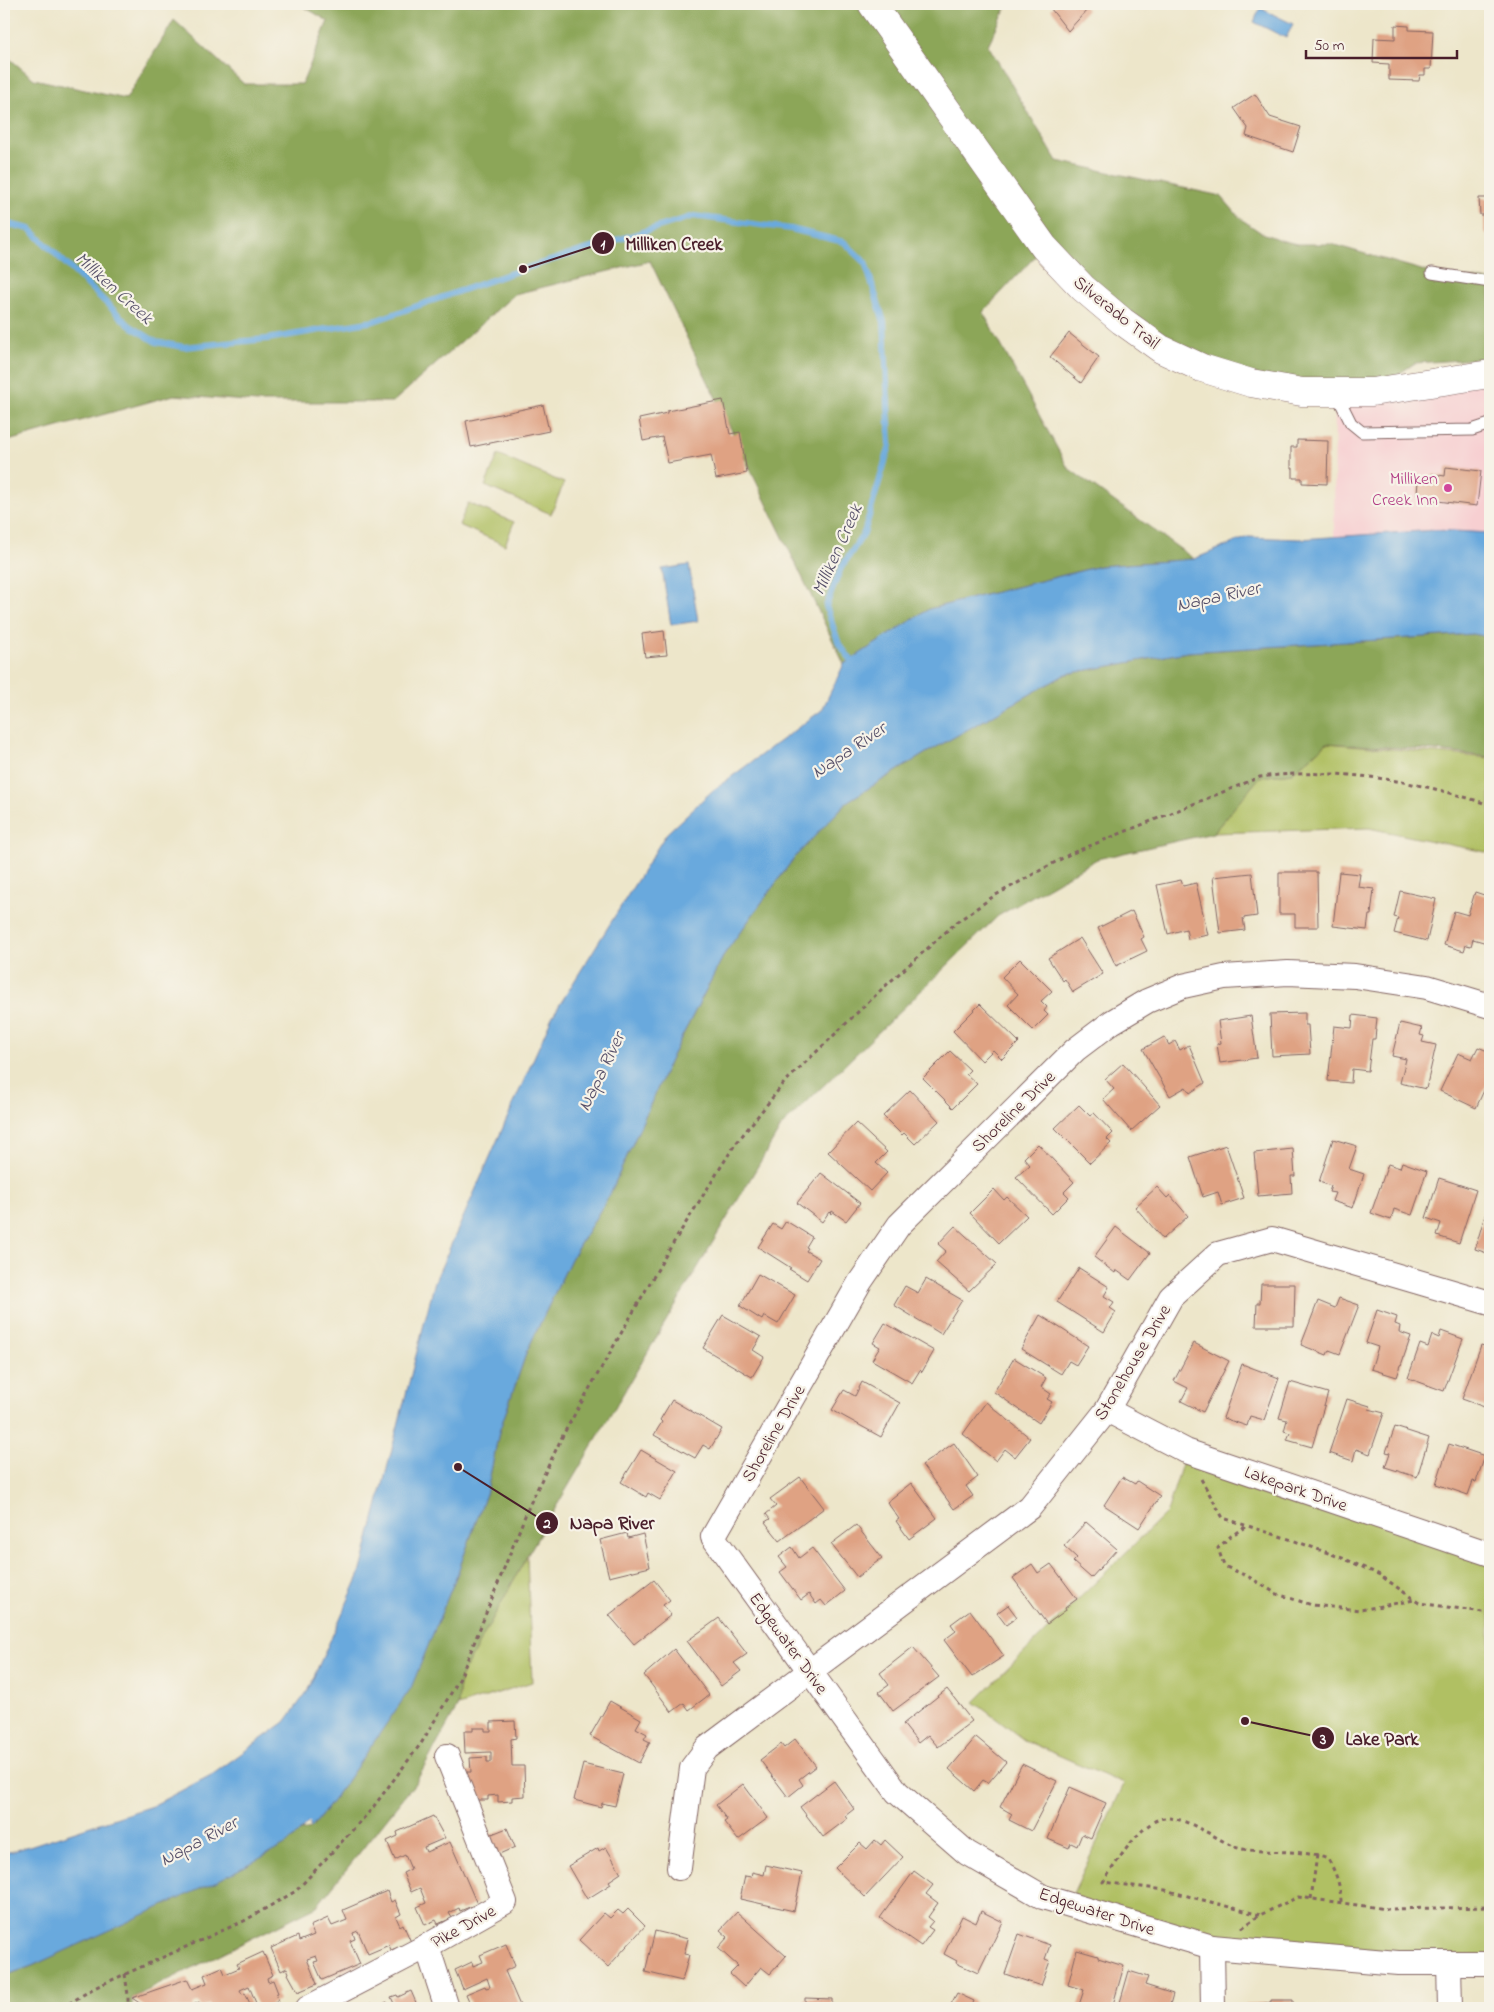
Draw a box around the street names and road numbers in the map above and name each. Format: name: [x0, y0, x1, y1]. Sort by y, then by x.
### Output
street label: Silverado Trail: [1067, 271, 1165, 357]
street label: Shoreline Drive: [966, 1065, 1063, 1159]
street label: Stonehouse Drive: [1089, 1299, 1179, 1426]
street label: Shoreline Drive: [736, 1380, 814, 1487]
street label: Lakepark Drive: [1240, 1460, 1351, 1520]
street label: Edgewater Drive: [741, 1588, 834, 1702]
street label: Edgewater Drive: [1035, 1882, 1159, 1945]
street label: Pike Drive: [427, 1899, 502, 1956]

